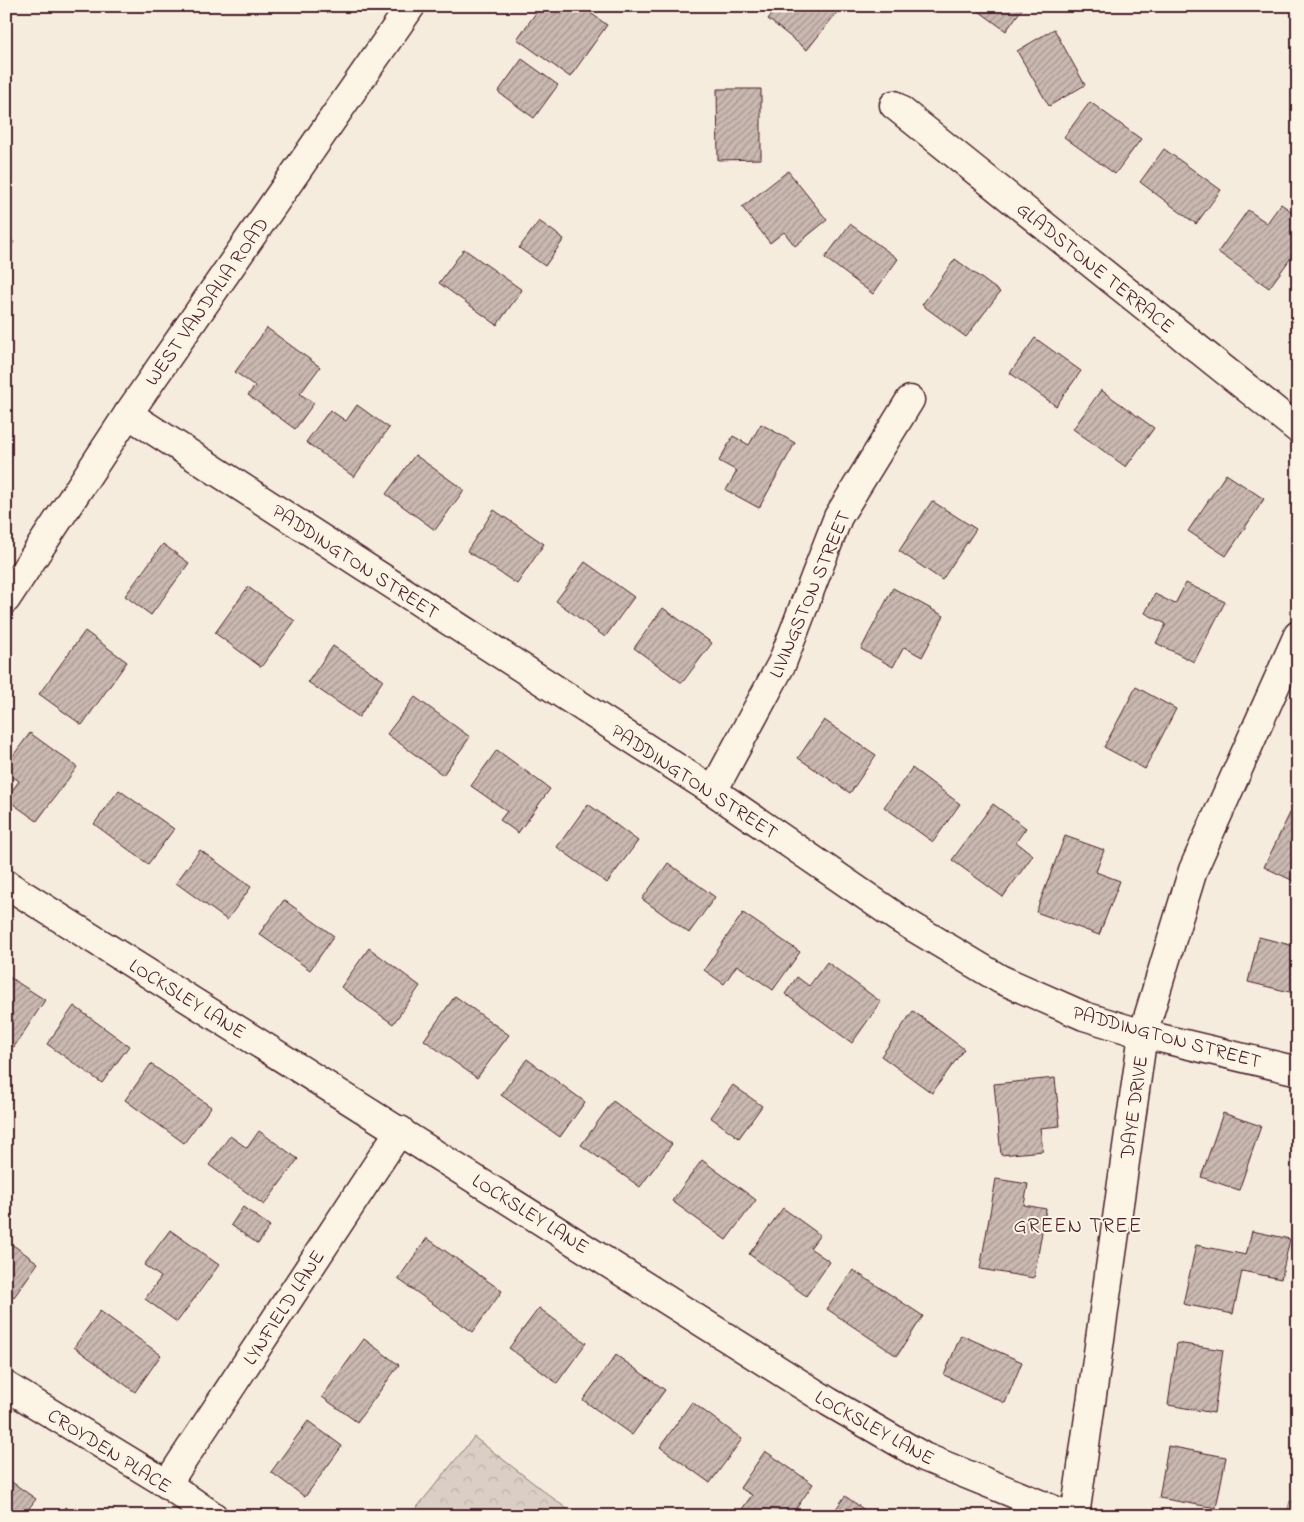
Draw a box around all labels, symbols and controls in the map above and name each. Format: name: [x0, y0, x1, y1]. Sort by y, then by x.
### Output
street label: GLADSTONE TERRACE: [1009, 196, 1180, 342]
street label: WEST VANDALIA ROAD: [139, 212, 277, 393]
street label: PADDINGTON STREET: [265, 498, 444, 628]
street label: LIVINGSTON STREET: [763, 507, 860, 683]
street label: PADDINGTON STREET: [604, 718, 783, 848]
street label: LOCKSLEY LANE: [123, 953, 251, 1048]
street label: PADDINGTON STREET: [1069, 999, 1264, 1078]
street label: DAYE DRIVE: [1114, 1054, 1157, 1162]
street label: LOCKSLEY LANE: [466, 1168, 594, 1263]
district label: GREEN TREE: [1014, 1212, 1142, 1242]
street label: LYNFIELD LANE: [237, 1245, 333, 1372]
street label: LOCKSLEY LANE: [809, 1384, 939, 1474]
street label: CROYDEN PLACE: [41, 1402, 176, 1502]

